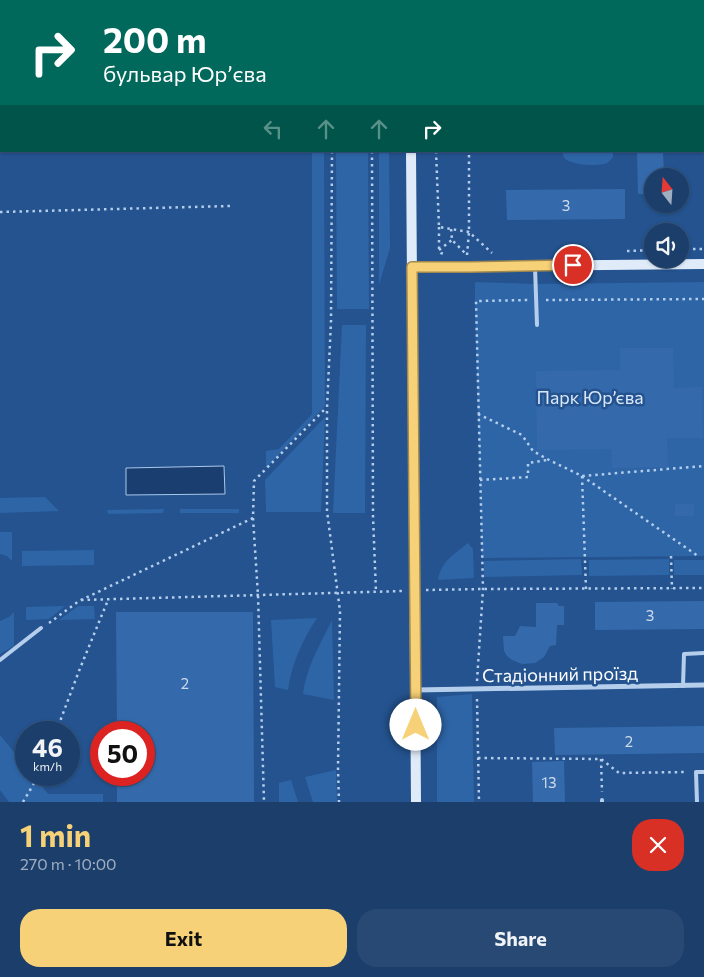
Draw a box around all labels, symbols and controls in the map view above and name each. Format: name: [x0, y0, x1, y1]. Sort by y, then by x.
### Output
text: 200 m: [103, 17, 206, 60]
icon: right: [20, 20, 85, 85]
text: бульвар Юрʼєва: [103, 60, 267, 87]
icon: left: [259, 115, 287, 143]
icon: ahead: [312, 115, 340, 143]
icon: ahead: [365, 115, 393, 143]
icon: right: [418, 115, 446, 143]
north arrow: [644, 168, 689, 212]
map controls: [644, 168, 689, 268]
house number: 3: [562, 196, 570, 214]
button: sound: [644, 223, 689, 268]
pin: [552, 244, 594, 286]
icon: arrive: [559, 251, 587, 279]
park label: Парк Юр’єва: [536, 386, 644, 408]
house number: 3: [646, 606, 654, 624]
street label: Стадіонний проїзд: [482, 662, 639, 686]
house number: 2: [181, 674, 189, 692]
position arrow: [389, 698, 441, 750]
speed limit sign: 50: [90, 721, 155, 786]
text: 46: [32, 732, 63, 762]
house number: 2: [625, 732, 633, 750]
text: km/h: [33, 759, 62, 773]
house number: 13: [542, 773, 556, 791]
text: 1 min: [20, 816, 91, 853]
button: close: [632, 819, 684, 871]
text: 270 m · 10:00: [20, 854, 117, 873]
button: Exit: [20, 909, 347, 967]
button: Share: [357, 909, 684, 967]

